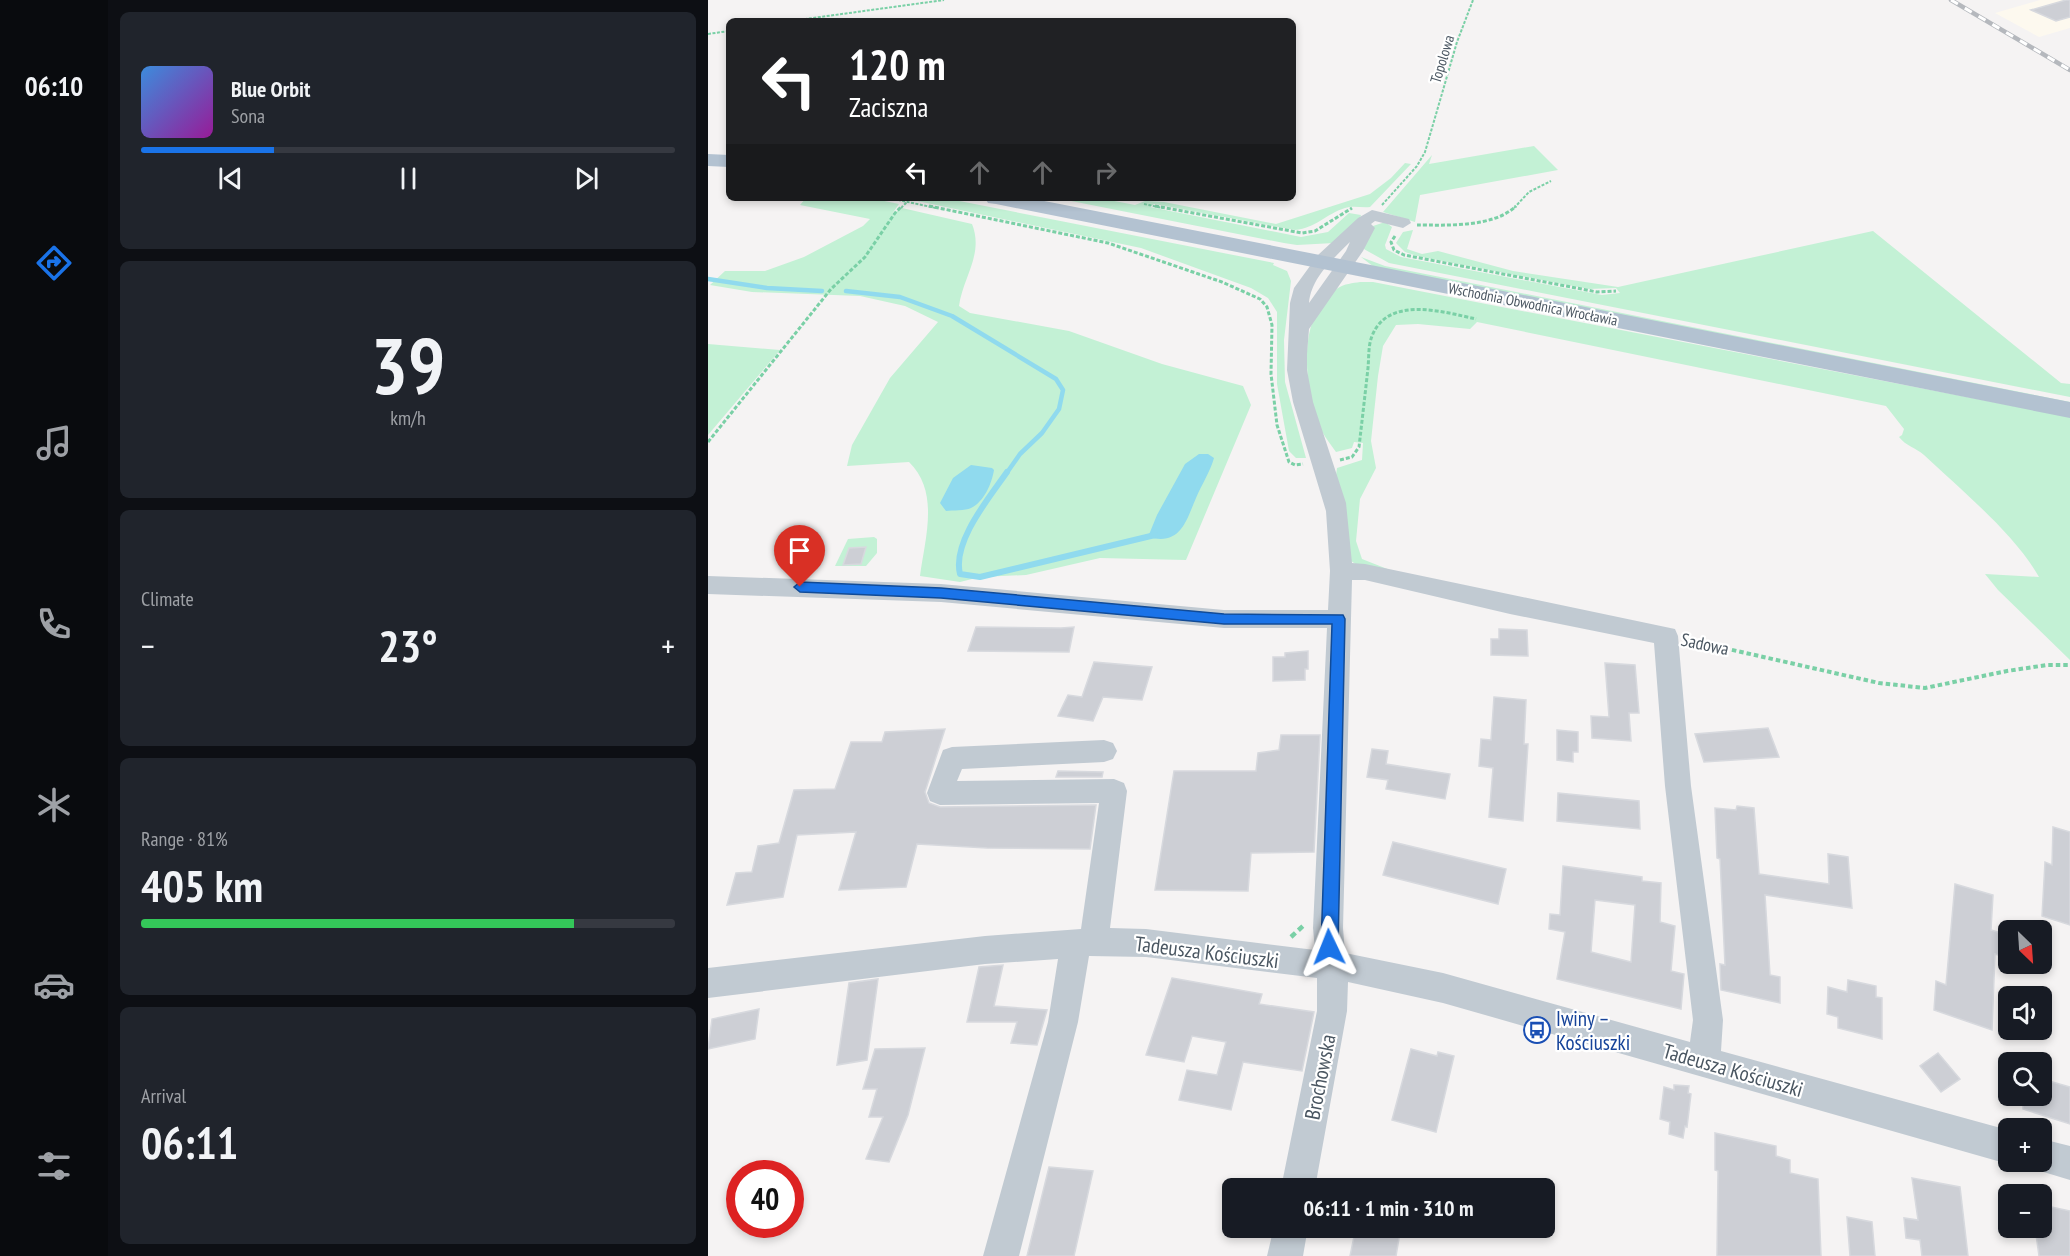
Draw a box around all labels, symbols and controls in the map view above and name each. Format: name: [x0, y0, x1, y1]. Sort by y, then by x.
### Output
street label: Topolowa: [1426, 33, 1458, 85]
text: 120 m: [849, 37, 946, 92]
icon: left: [750, 42, 828, 120]
text: 06:10: [25, 69, 83, 103]
text: Blue Orbit: [231, 75, 310, 103]
text: Zaciszna: [849, 90, 928, 124]
text: Sona: [231, 103, 265, 129]
icon: left: [900, 156, 933, 189]
icon: ahead: [963, 156, 996, 189]
icon: ahead: [1026, 156, 1059, 189]
icon: right: [1089, 156, 1122, 189]
icon: previous: [214, 162, 247, 195]
icon: pause: [392, 162, 425, 195]
icon: next: [570, 162, 603, 195]
icon: directions: [33, 242, 75, 284]
street label: Wschodnia Obwodnica Wrocławia: [1447, 278, 1619, 330]
text: 39: [371, 315, 445, 416]
text: km/h: [390, 405, 426, 431]
icon: music: [33, 422, 75, 464]
pin: [774, 525, 825, 587]
icon: arrive: [783, 534, 816, 567]
text: Climate: [141, 586, 194, 612]
icon: phone: [33, 603, 75, 645]
text: 23°: [378, 616, 438, 674]
text: −: [141, 624, 155, 667]
text: +: [661, 624, 675, 667]
street label: Sadowa: [1679, 628, 1731, 660]
icon: climate: [33, 784, 75, 826]
text: Range · 81%: [141, 826, 228, 852]
text: 405 km: [141, 856, 263, 914]
position arrow: [1297, 915, 1361, 979]
north arrow: [1998, 920, 2052, 974]
map controls: [1998, 920, 2052, 1238]
street label: Tadeusza Kościuszki: [1134, 930, 1280, 974]
icon: car: [33, 964, 75, 1006]
button: sound: [1998, 986, 2052, 1040]
place label: Iwiny – Kościuszki: [1556, 1005, 1630, 1056]
bus stop icon: Iwiny – Kościuszki: [1522, 1015, 1552, 1045]
street label: Brochowska: [1299, 1032, 1341, 1122]
street label: Tadeusza Kościuszki: [1660, 1037, 1806, 1103]
button: search: [1998, 1052, 2052, 1106]
text: Arrival: [141, 1083, 186, 1109]
text: 06:11: [141, 1113, 238, 1171]
button: +: [1998, 1118, 2052, 1172]
icon: filters: [33, 1145, 75, 1187]
speed limit sign: 40: [726, 1160, 804, 1238]
button: −: [1998, 1184, 2052, 1238]
text: 06:11 · 1 min · 310 m: [1303, 1194, 1474, 1222]

